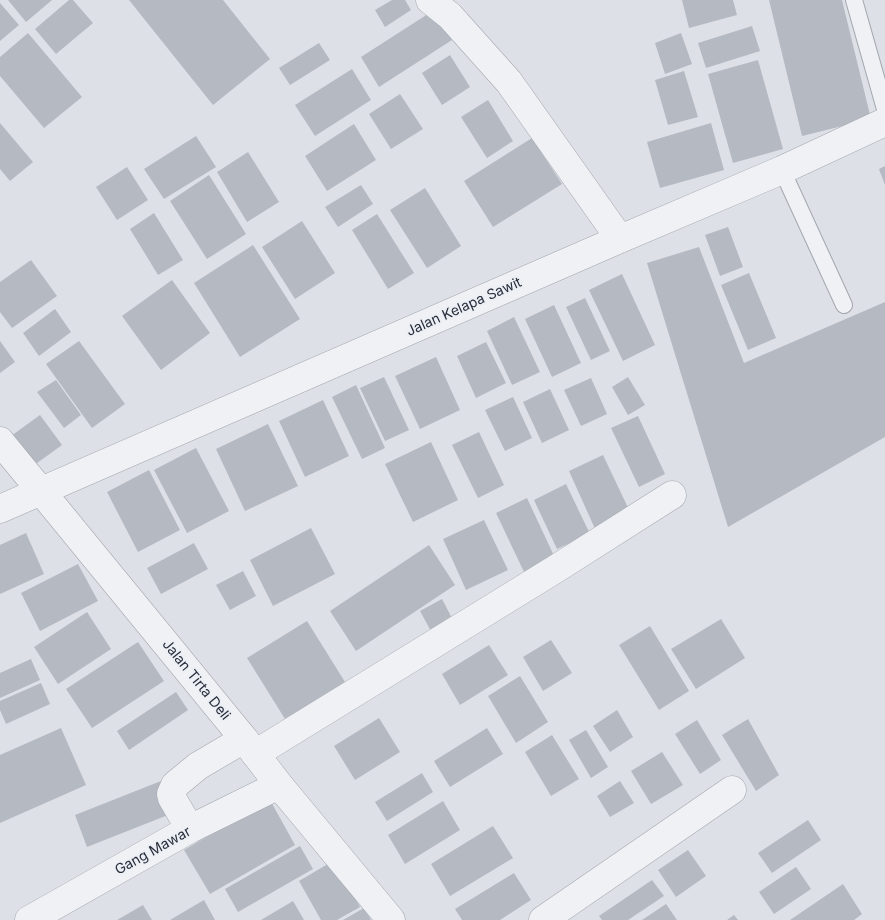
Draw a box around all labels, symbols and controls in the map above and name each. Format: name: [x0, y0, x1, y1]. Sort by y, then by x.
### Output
street label: Jalan Kelapa Sawit: [404, 274, 524, 340]
street label: Jalan Tirta Deli: [158, 636, 234, 724]
street label: Gang Mawar: [112, 823, 194, 879]

